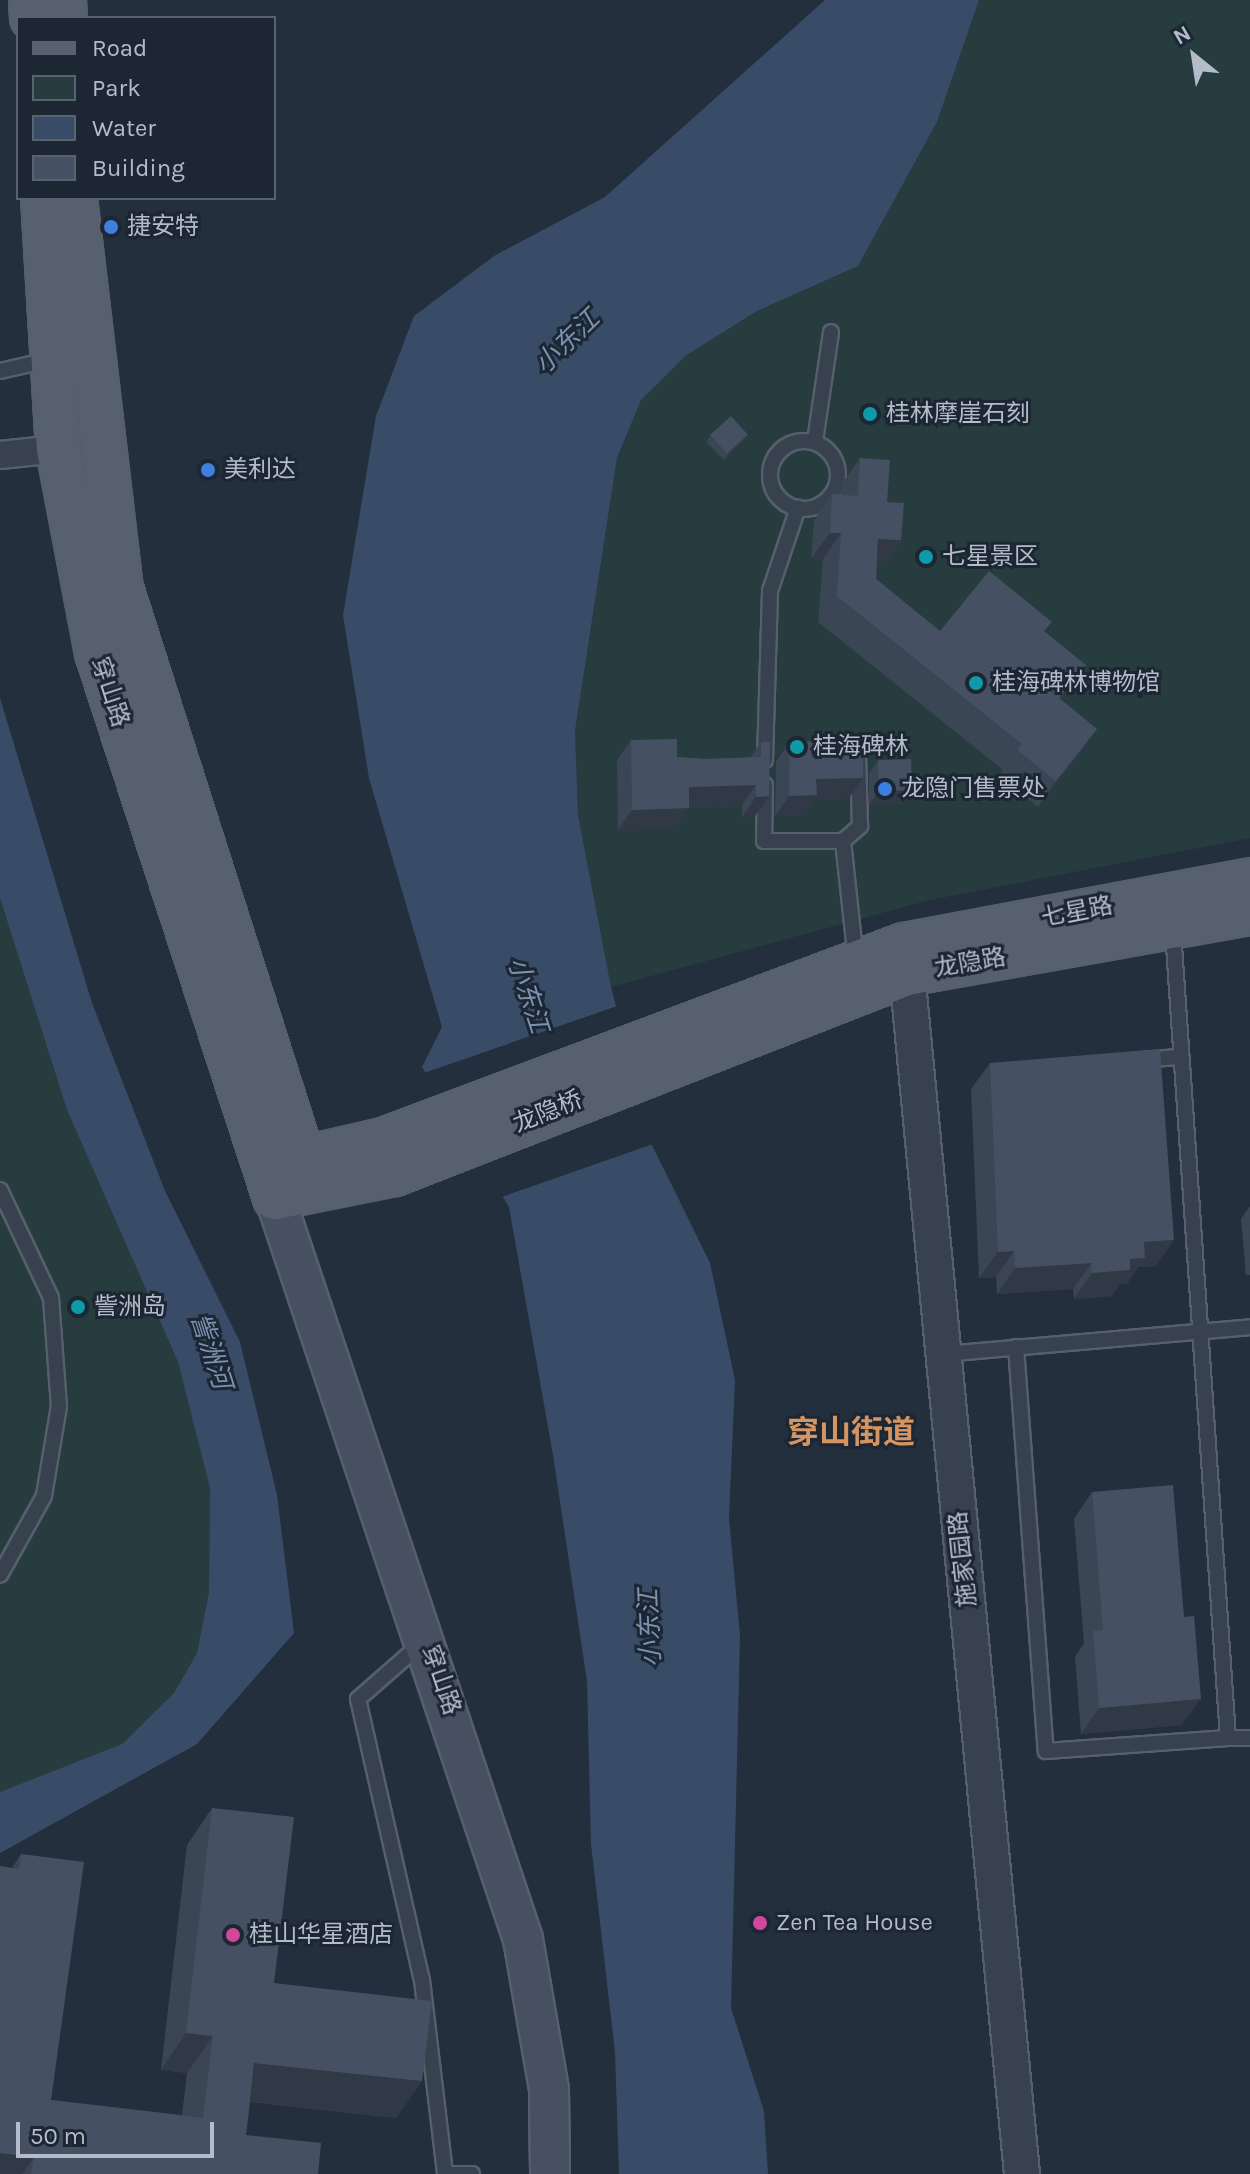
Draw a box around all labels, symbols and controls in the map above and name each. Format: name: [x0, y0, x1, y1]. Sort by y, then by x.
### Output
legend: [16, 16, 276, 200]
north arrow: [1154, 16, 1234, 96]
text: N: [1169, 20, 1195, 50]
text: Road: [92, 34, 147, 62]
text: Park: [92, 74, 141, 102]
text: Water: [92, 114, 156, 142]
text: Building: [92, 154, 185, 182]
place label: 捷安特: [127, 213, 199, 241]
marker: 捷安特: [102, 218, 120, 236]
water label: 小东江: [528, 304, 606, 380]
place label: 桂林摩崖石刻: [886, 400, 1030, 428]
marker: 桂林摩崖石刻: [861, 405, 879, 423]
place label: 美利达: [224, 456, 296, 484]
marker: 美利达: [199, 461, 217, 479]
place label: 七星景区: [942, 543, 1038, 571]
marker: 七星景区: [917, 548, 935, 566]
street label: 穿山路: [85, 653, 135, 731]
place label: 桂海碑林博物馆: [992, 669, 1160, 697]
marker: 桂海碑林博物馆: [967, 674, 985, 692]
place label: 桂海碑林: [813, 733, 909, 761]
marker: 桂海碑林: [788, 738, 806, 756]
place label: 龙隐门售票处: [901, 775, 1045, 803]
marker: 龙隐门售票处: [876, 780, 894, 798]
street label: 七星路: [1039, 891, 1115, 933]
street label: 龙隐路: [932, 943, 1008, 983]
water label: 小东江: [501, 953, 555, 1037]
street label: 龙隐桥: [509, 1085, 587, 1139]
place label: 訾洲岛: [94, 1293, 166, 1321]
marker: 訾洲岛: [69, 1298, 87, 1316]
water label: 訾洲河: [184, 1309, 238, 1393]
district label: 穿山街道: [787, 1414, 915, 1452]
street label: 施家园路: [944, 1510, 982, 1608]
water label: 小东江: [633, 1588, 667, 1668]
street label: 穿山路: [416, 1641, 466, 1719]
place label: Zen Tea House: [776, 1909, 933, 1937]
marker: Zen Tea House: [751, 1914, 769, 1932]
place label: 桂山华星酒店: [249, 1921, 393, 1949]
marker: 桂山华星酒店: [224, 1926, 242, 1944]
scale bar: [20, 2106, 218, 2156]
text: 50 m: [30, 2122, 86, 2150]

